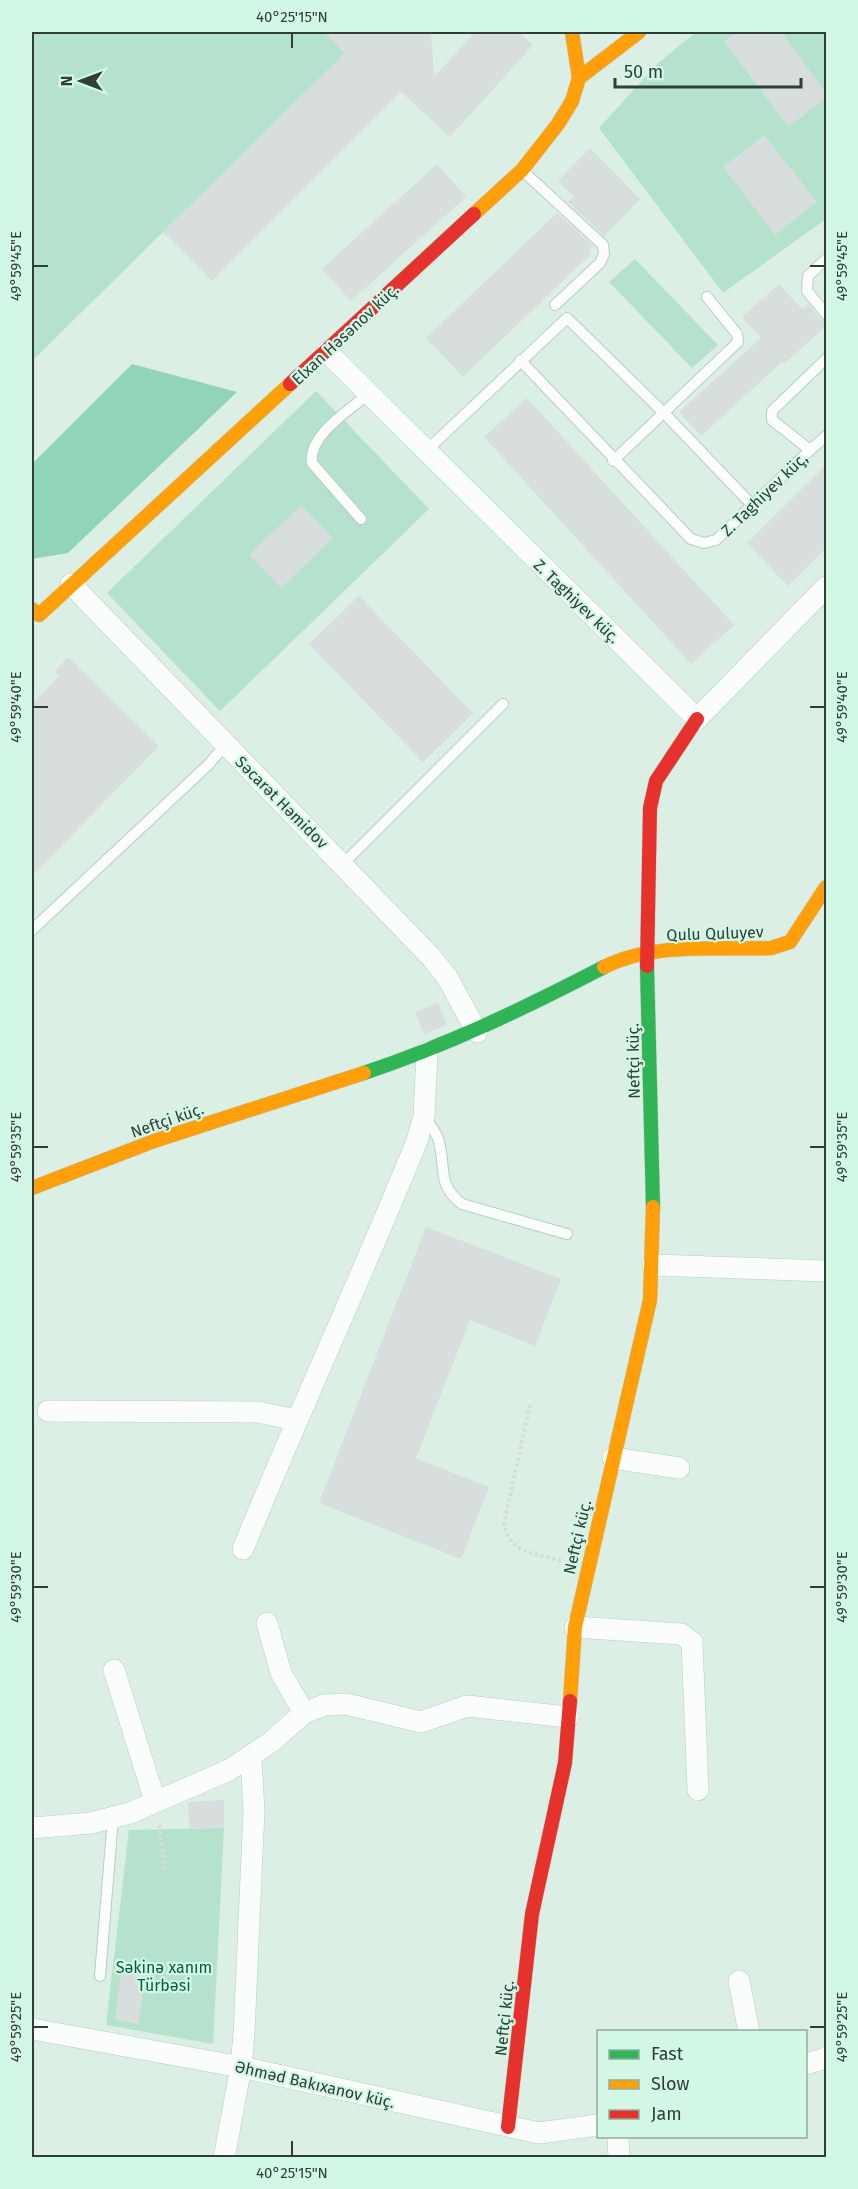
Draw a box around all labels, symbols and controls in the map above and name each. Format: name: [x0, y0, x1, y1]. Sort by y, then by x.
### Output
text: 40°25'15"N: [256, 8, 328, 26]
north arrow: [51, 51, 111, 111]
scale bar: [615, 51, 801, 89]
text: 50 m: [624, 61, 663, 83]
text: N: [57, 76, 76, 86]
text: 49°59'45"E: [7, 231, 25, 301]
text: 49°59'45"E: [833, 231, 851, 301]
street label: Elxan Həsənov küç.: [288, 280, 403, 389]
street label: Z. Taghiyev küç,: [717, 448, 812, 541]
street label: Z. Taghiyev küç.: [529, 556, 624, 648]
text: 49°59'40"E: [7, 671, 25, 743]
text: 49°59'40"E: [833, 671, 851, 743]
street label: Səcarət Həmidov: [231, 752, 332, 853]
street label: Qulu Quluyev: [666, 922, 764, 945]
street label: Neftçi küç.: [623, 1023, 645, 1099]
street label: Neftçi küç.: [128, 1099, 207, 1143]
text: 49°59'35"E: [7, 1112, 25, 1182]
text: 49°59'35"E: [833, 1112, 851, 1182]
street label: Neftçi küç.: [560, 1498, 596, 1576]
text: 49°59'30"E: [7, 1551, 25, 1623]
text: 49°59'30"E: [833, 1551, 851, 1623]
park label: Səkinə xanım Türbəsi: [116, 1958, 212, 1995]
street label: Neftçi küç.: [491, 1979, 519, 2057]
text: 49°59'25"E: [7, 1992, 25, 2062]
text: 49°59'25"E: [833, 1992, 851, 2062]
legend: [597, 2030, 807, 2138]
text: Fast: [651, 2043, 684, 2065]
street label: Əhməd Bakıxanov küç.: [233, 2057, 397, 2113]
text: Slow: [651, 2073, 690, 2095]
text: Jam: [651, 2103, 682, 2125]
text: 40°25'15"N: [256, 2164, 328, 2182]

